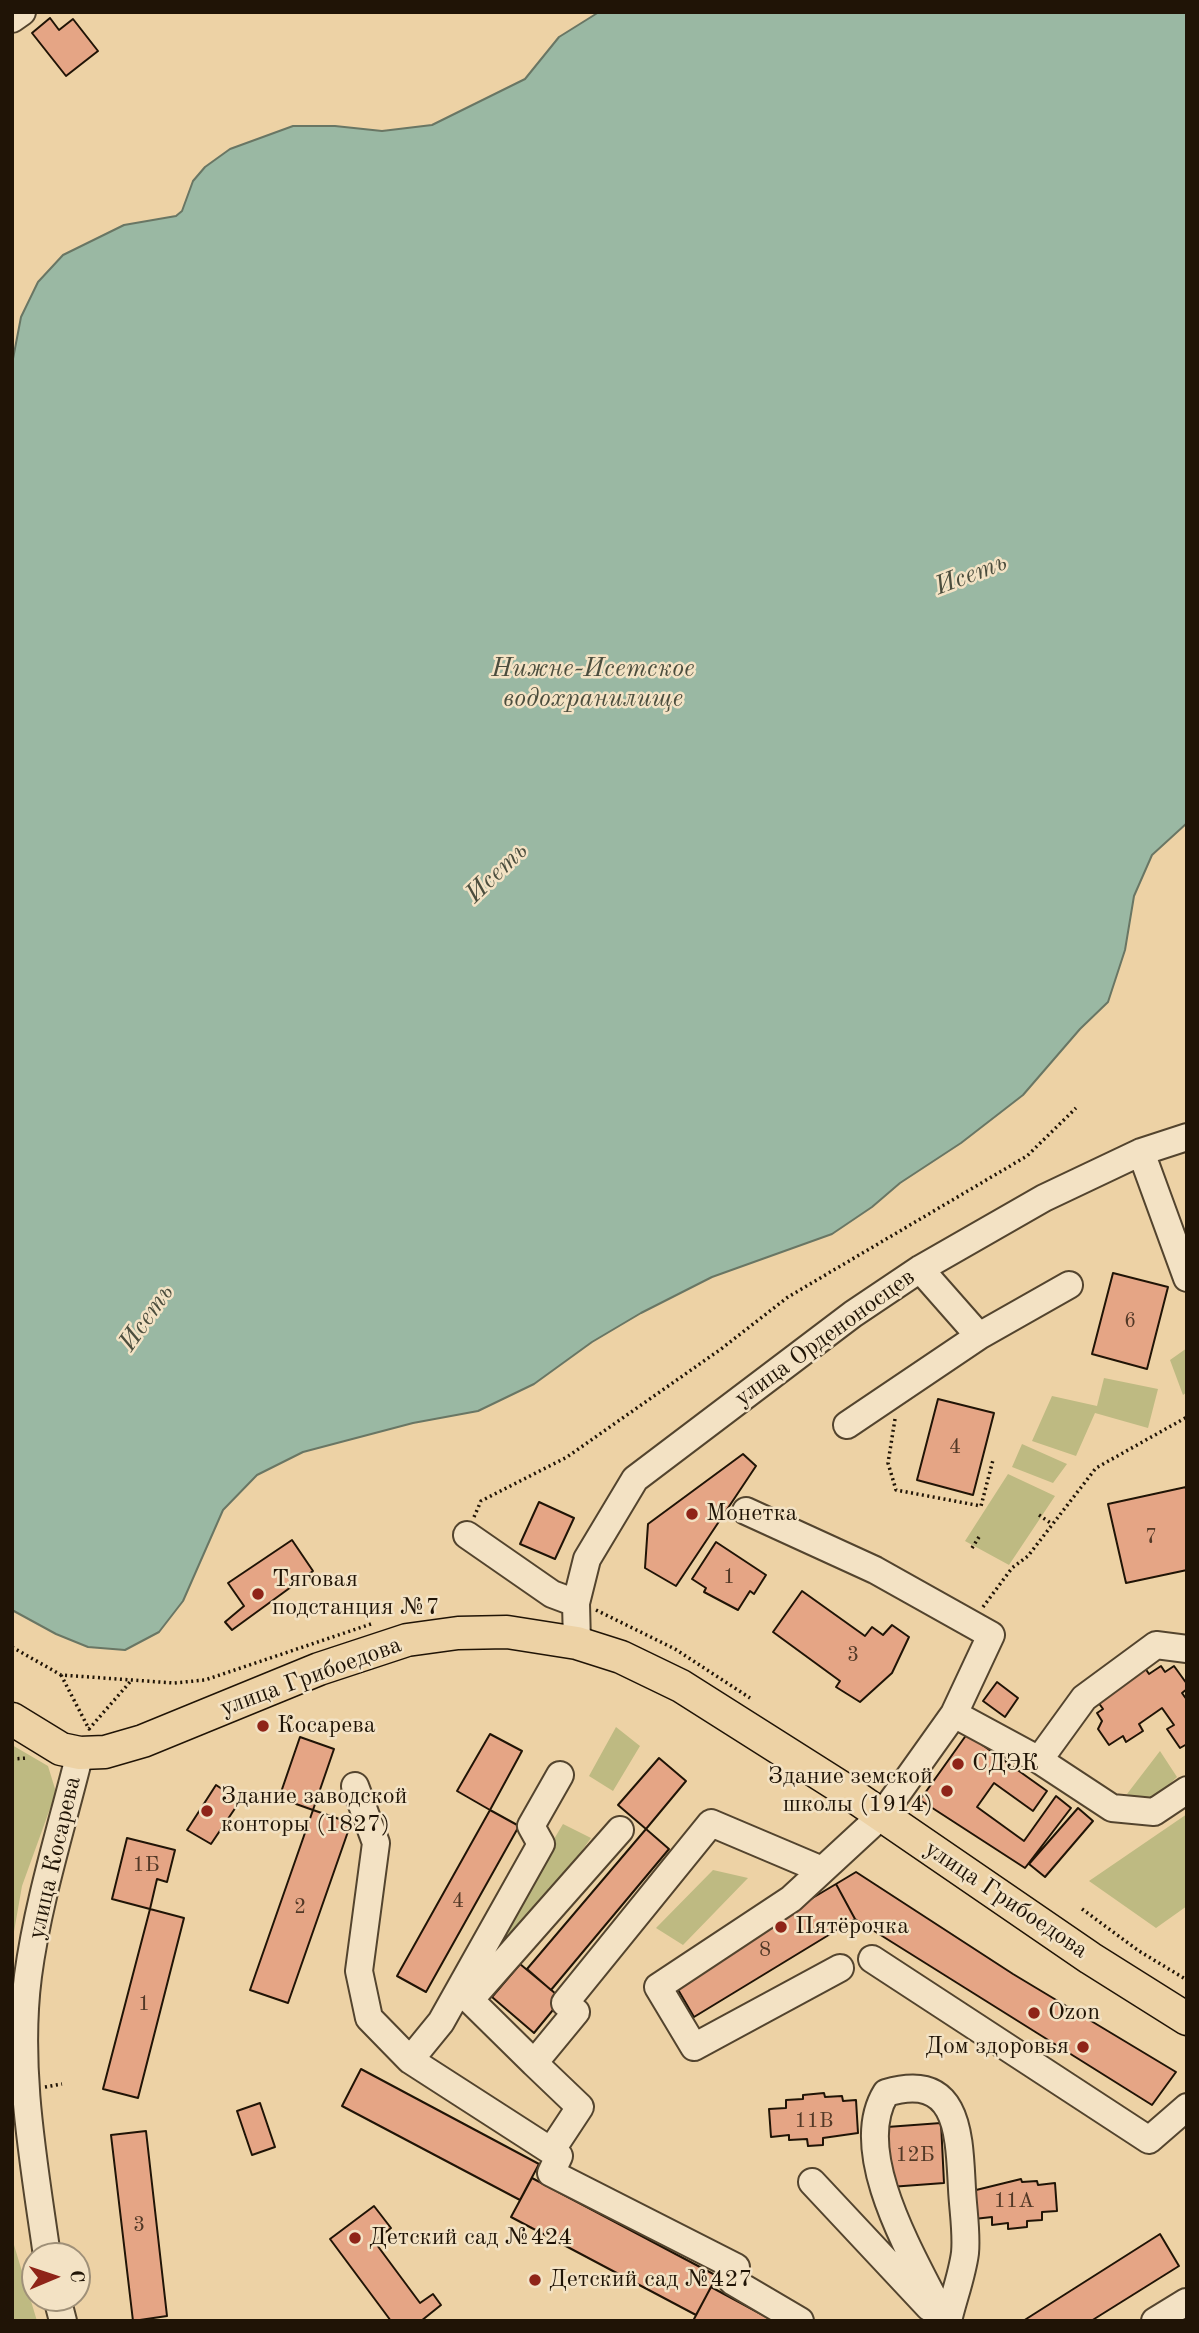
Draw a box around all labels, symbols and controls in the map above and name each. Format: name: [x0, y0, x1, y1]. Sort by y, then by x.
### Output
water label: Исеть: [930, 547, 1012, 603]
water label: Нижне-Исетское водохранилище: [491, 653, 695, 714]
water label: Исеть: [459, 836, 535, 910]
street label: улица Орденоносцев: [729, 1263, 921, 1413]
water label: Исеть: [113, 1278, 181, 1358]
house number: 6: [1124, 1308, 1136, 1334]
house number: 4: [949, 1434, 961, 1460]
place label: Монетка: [706, 1500, 797, 1528]
marker: Монетка: [684, 1506, 700, 1522]
house number: 7: [1145, 1524, 1157, 1550]
house number: 1: [723, 1564, 735, 1590]
place label: Тяговая подстанция №7: [272, 1566, 440, 1622]
marker: Тяговая подстанция №7: [250, 1586, 266, 1602]
street label: улица Грибоедова: [216, 1631, 406, 1723]
house number: 3: [847, 1642, 859, 1668]
place label: Косарева: [277, 1712, 376, 1740]
marker: Косарева: [255, 1718, 271, 1734]
place label: СДЭК: [972, 1750, 1039, 1778]
marker: СДЭК: [950, 1756, 966, 1772]
place label: Здание земской школы (1914): [768, 1763, 933, 1819]
street label: улица Косарева: [22, 1774, 88, 1942]
place label: Здание заводской конторы (1827): [221, 1783, 408, 1839]
marker: Здание земской школы (1914): [939, 1783, 955, 1799]
marker: Здание заводской конторы (1827): [199, 1803, 215, 1819]
street label: улица Грибоедова: [919, 1835, 1093, 1965]
house number: 1Б: [132, 1852, 160, 1878]
house number: 4: [452, 1888, 464, 1914]
house number: 2: [294, 1894, 306, 1920]
place label: Пятёрочка: [795, 1913, 909, 1941]
marker: Пятёрочка: [773, 1919, 789, 1935]
house number: 8: [759, 1937, 771, 1963]
house number: 1: [138, 1991, 150, 2017]
place label: Ozon: [1048, 1999, 1100, 2027]
marker: Ozon: [1026, 2005, 1042, 2021]
place label: Дом здоровья: [925, 2033, 1069, 2061]
marker: Дом здоровья: [1075, 2039, 1091, 2055]
house number: 11В: [795, 2108, 833, 2134]
house number: 12Б: [895, 2142, 935, 2168]
house number: 11А: [994, 2188, 1034, 2214]
house number: 3: [133, 2212, 145, 2238]
place label: Детский сад №424: [369, 2224, 572, 2252]
marker: Детский сад №424: [347, 2230, 363, 2246]
north arrow: [21, 2242, 91, 2312]
place label: Детский сад №427: [549, 2266, 752, 2294]
text: С: [66, 2270, 85, 2283]
marker: Детский сад №427: [527, 2272, 543, 2288]

